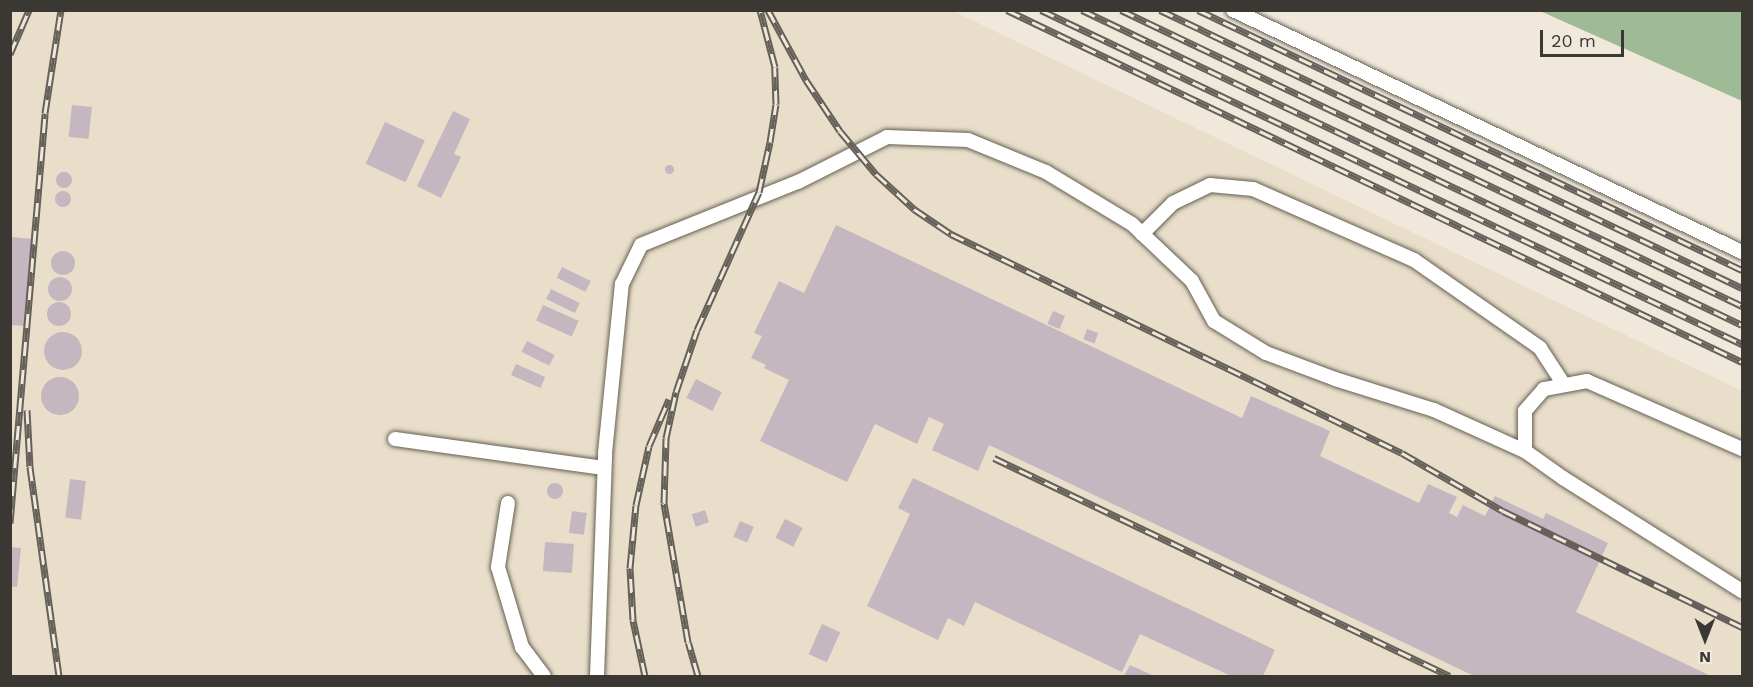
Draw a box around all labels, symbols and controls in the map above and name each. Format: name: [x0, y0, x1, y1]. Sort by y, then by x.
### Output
scale bar: [1543, 18, 1627, 56]
text: 20 m: [1551, 30, 1596, 51]
north arrow: [1675, 609, 1735, 669]
text: N: [1699, 648, 1711, 667]

